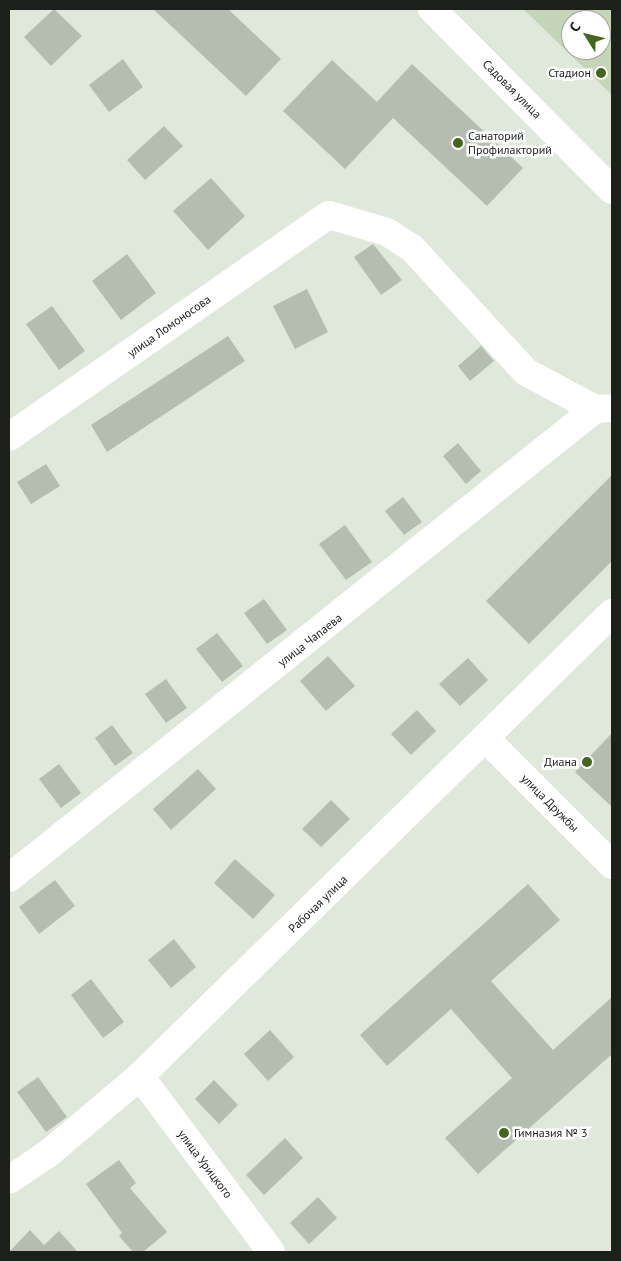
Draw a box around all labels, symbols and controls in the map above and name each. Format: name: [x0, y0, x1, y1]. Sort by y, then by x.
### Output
north arrow: [561, 10, 611, 60]
text: С: [565, 18, 584, 35]
street label: Садовая улица: [480, 57, 544, 121]
place label: Стадион: [548, 66, 591, 80]
marker: Стадион: [595, 67, 607, 79]
place label: Санаторий Профилакторий: [468, 129, 552, 157]
marker: Санаторий Профилакторий: [452, 137, 464, 149]
street label: улица Ломоносова: [125, 292, 213, 360]
street label: улица Чапаева: [275, 611, 345, 669]
place label: Диана: [544, 755, 577, 769]
marker: Диана: [581, 756, 593, 768]
street label: улица Дружбы: [518, 771, 582, 835]
street label: Рабочая улица: [286, 872, 350, 936]
place label: Гимназия № 3: [514, 1126, 587, 1140]
street label: улица Урицкого: [175, 1127, 235, 1201]
marker: Гимназия № 3: [498, 1127, 510, 1139]

